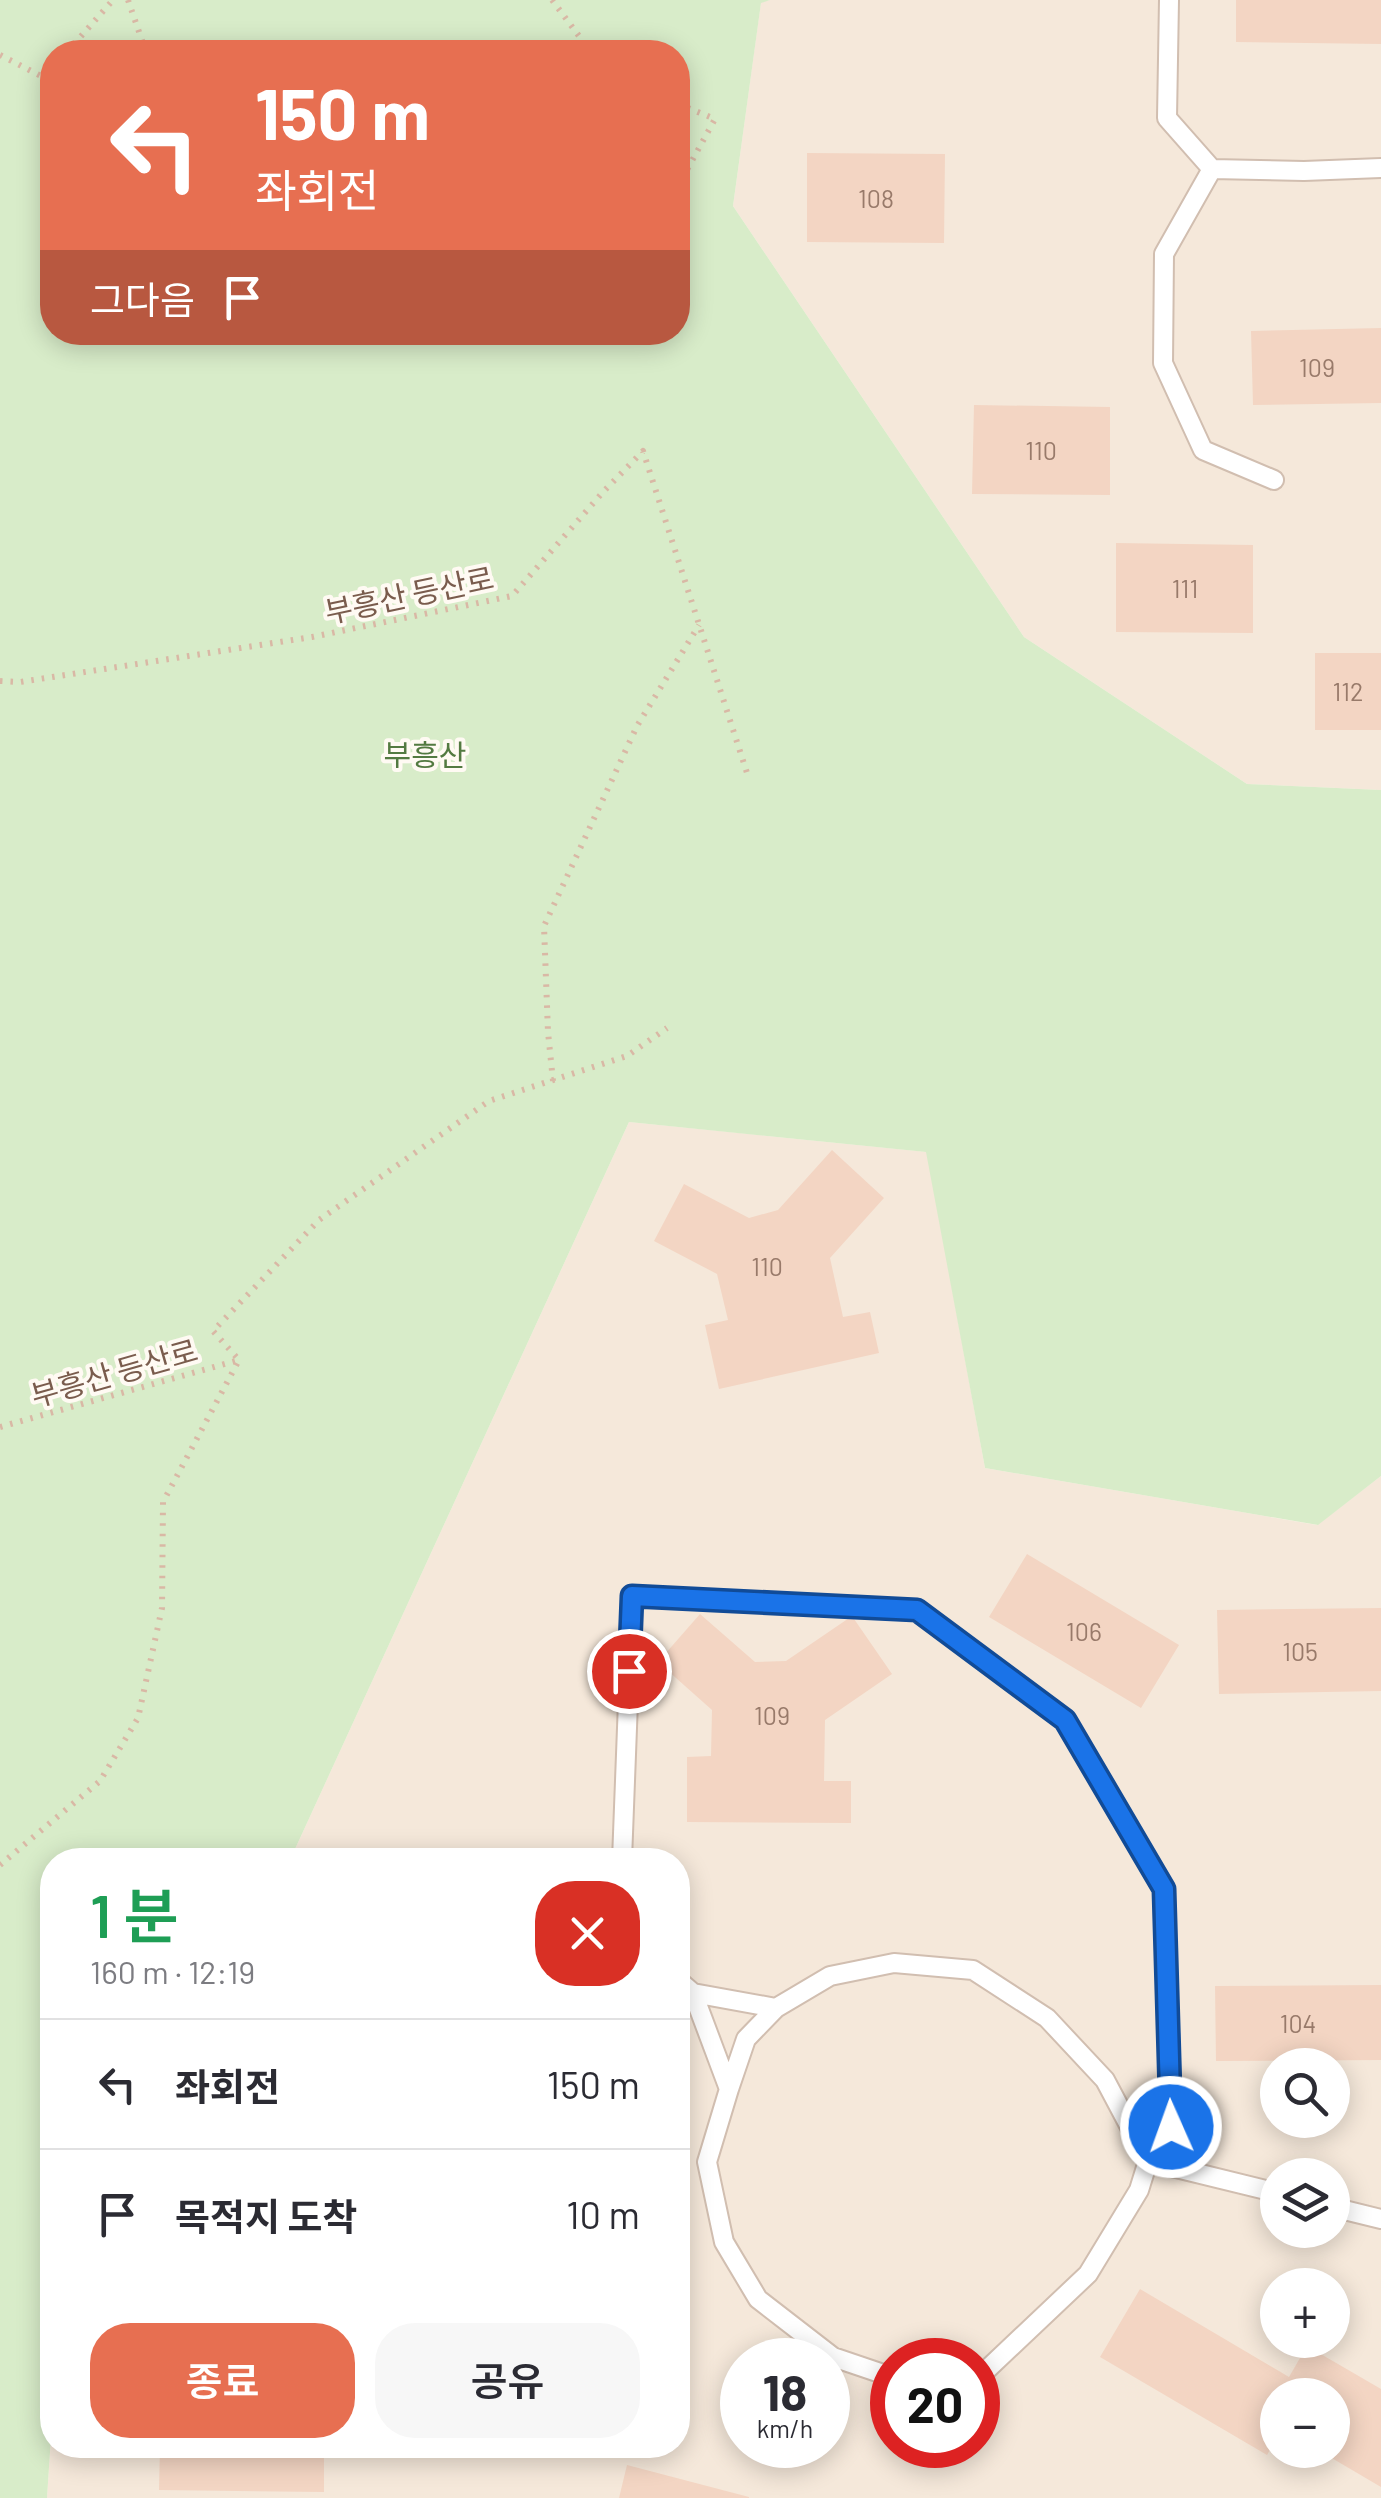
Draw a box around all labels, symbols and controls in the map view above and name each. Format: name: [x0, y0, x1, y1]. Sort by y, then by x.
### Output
text: 150 m: [255, 70, 430, 154]
icon: left: [90, 80, 220, 210]
text: 좌회전: [255, 162, 379, 216]
house number: 108: [858, 183, 894, 213]
icon: arrive: [215, 270, 270, 325]
text: 그다음: [90, 276, 195, 322]
house number: 109: [1299, 352, 1335, 382]
house number: 110: [1025, 435, 1057, 465]
street label: 부흥산 등산로: [321, 559, 497, 629]
house number: 111: [1172, 573, 1198, 603]
house number: 112: [1333, 676, 1363, 706]
park label: 부흥산: [384, 736, 466, 772]
house number: 110: [751, 1251, 783, 1281]
street label: 부흥산 등산로: [27, 1331, 201, 1413]
house number: 106: [1066, 1616, 1102, 1646]
pin: [587, 1629, 672, 1714]
house number: 105: [1282, 1636, 1318, 1666]
icon: arrive: [602, 1644, 657, 1699]
house number: 109: [754, 1700, 790, 1730]
text: 1 분: [90, 1878, 178, 1950]
button: close: [535, 1881, 640, 1986]
text: 160 m · 12:19: [90, 1952, 255, 1990]
house number: 104: [1280, 2008, 1316, 2038]
map controls: [1260, 2048, 1350, 2468]
button: search: [1260, 2048, 1350, 2138]
icon: left: [90, 2057, 145, 2112]
text: 150 m: [547, 2061, 640, 2107]
text: 좌회전: [175, 2063, 280, 2109]
position arrow: [1119, 2075, 1223, 2179]
button: layers: [1260, 2158, 1350, 2248]
icon: arrive: [90, 2187, 145, 2242]
text: 10 m: [566, 2191, 640, 2237]
text: 목적지 도착: [175, 2193, 357, 2239]
button: +: [1260, 2268, 1350, 2358]
button: 종료: [90, 2323, 355, 2438]
button: 공유: [375, 2323, 640, 2438]
speed limit sign: 20: [870, 2338, 1000, 2468]
text: 18: [763, 2361, 807, 2421]
button: −: [1260, 2378, 1350, 2468]
text: km/h: [757, 2413, 813, 2443]

